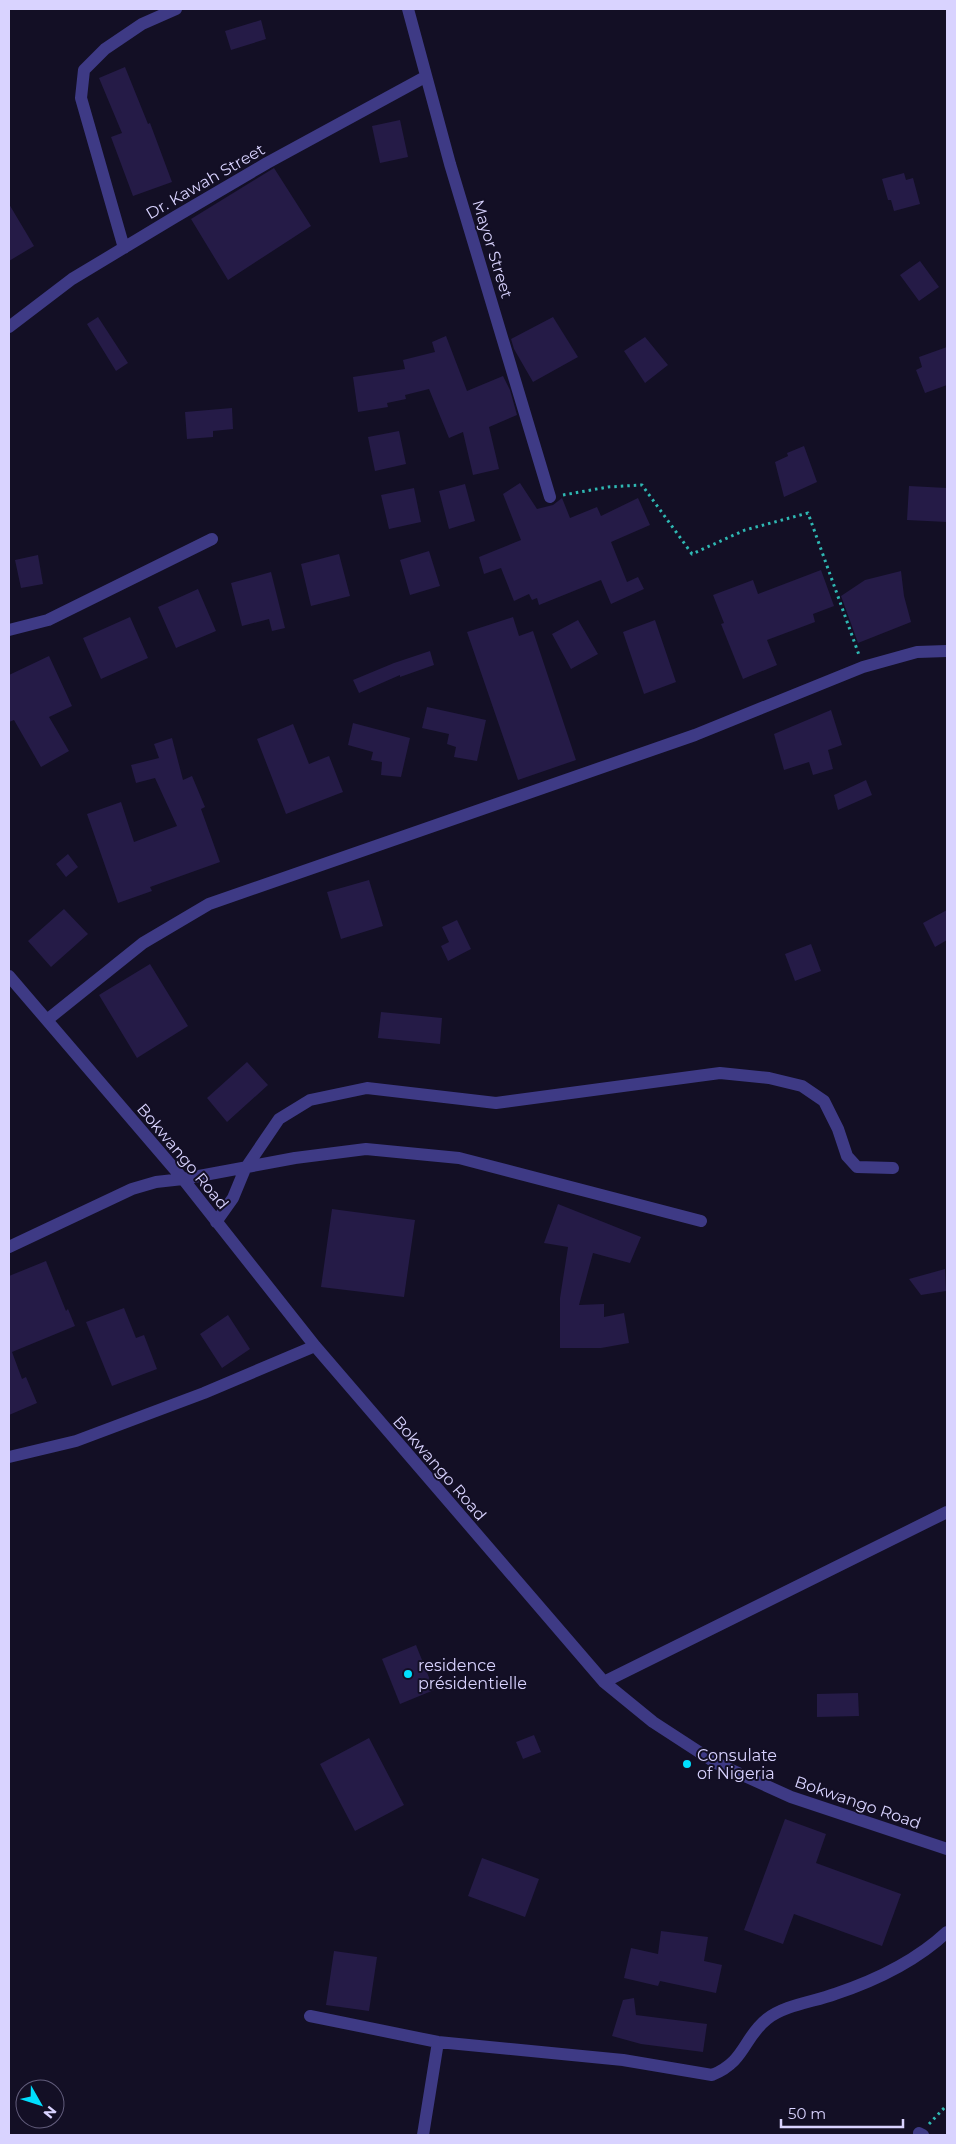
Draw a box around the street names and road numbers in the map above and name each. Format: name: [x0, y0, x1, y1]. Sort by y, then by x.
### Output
street label: Dr. Kawah Street: [142, 139, 268, 223]
street label: Mayor Street: [469, 198, 517, 301]
street label: Bokwango Road: [133, 1100, 232, 1213]
street label: Bokwango Road: [389, 1412, 490, 1524]
street label: Bokwango Road: [792, 1772, 923, 1833]

